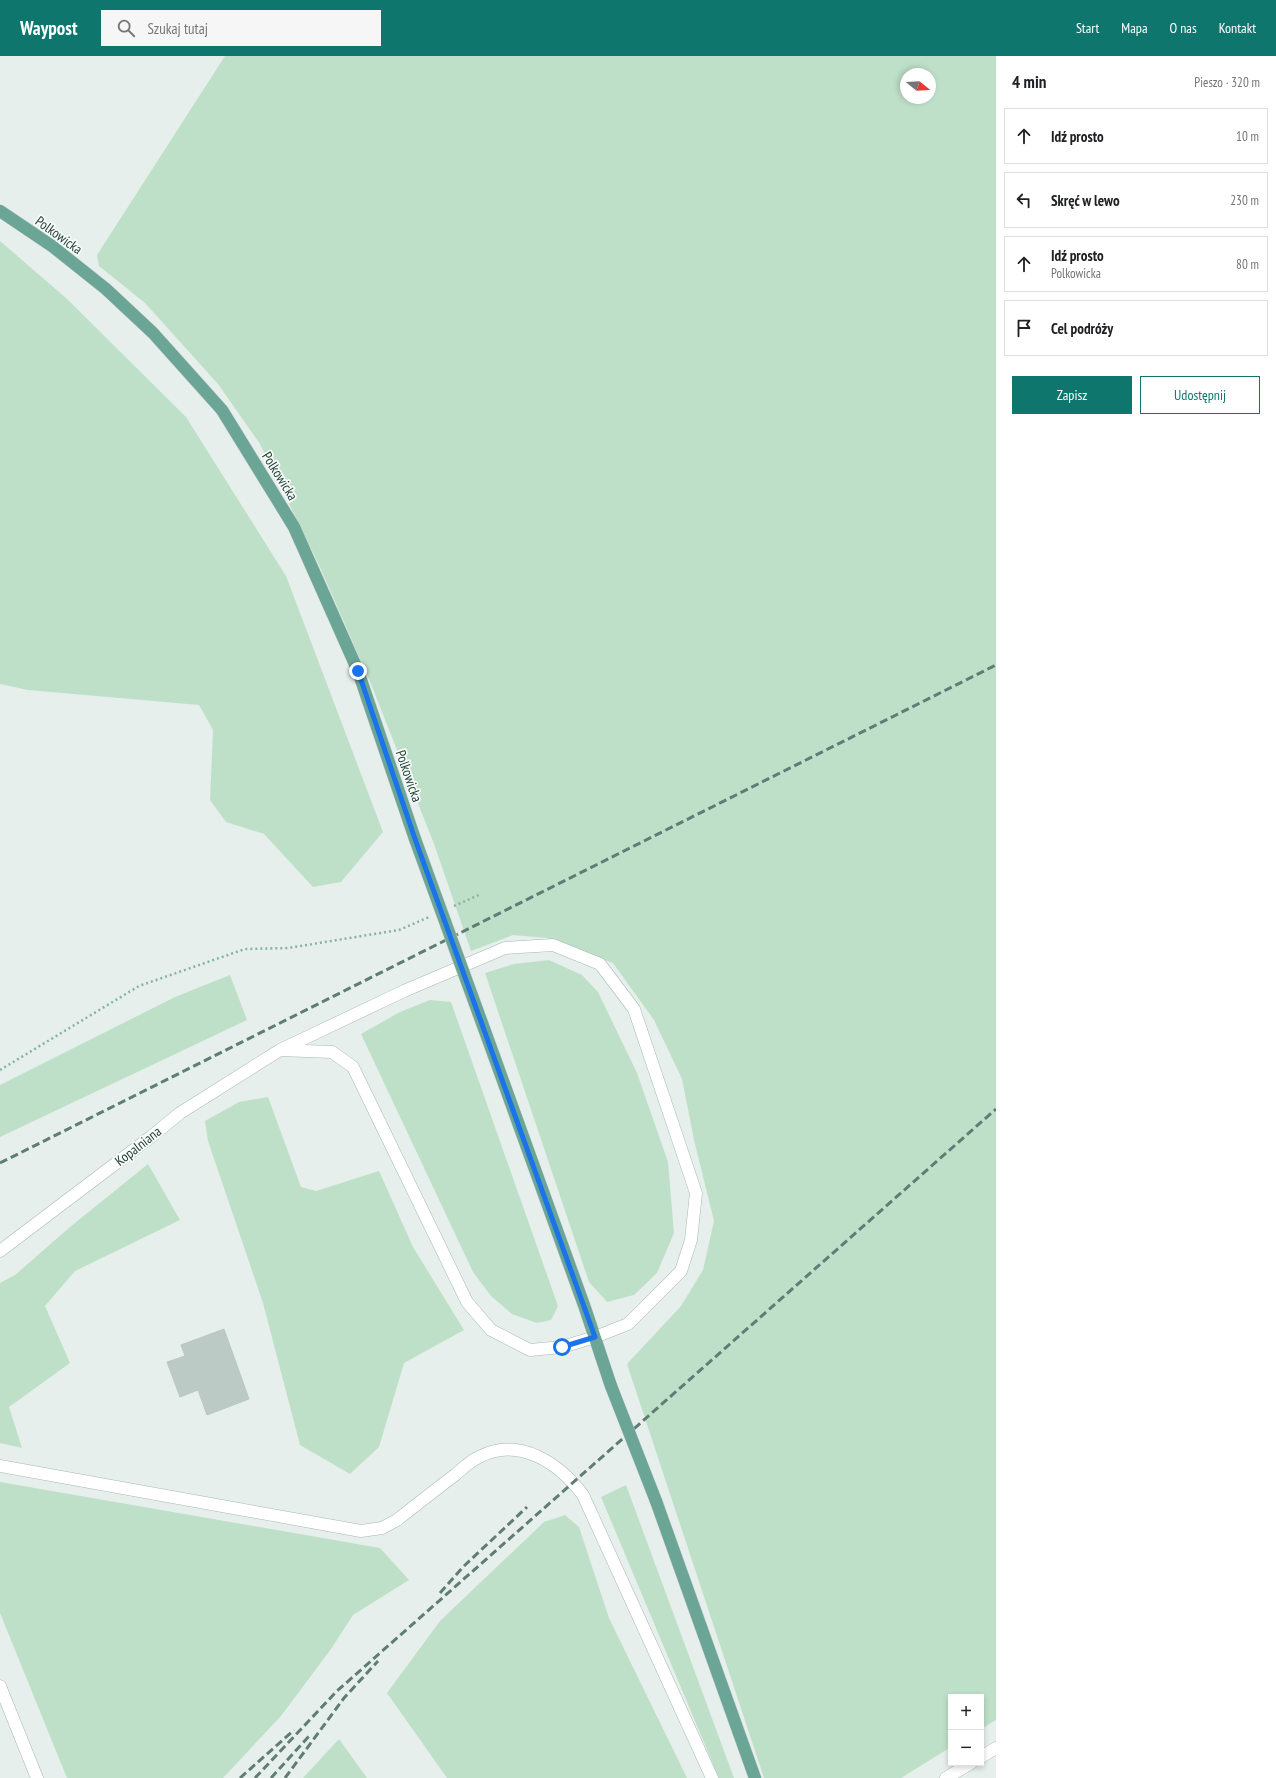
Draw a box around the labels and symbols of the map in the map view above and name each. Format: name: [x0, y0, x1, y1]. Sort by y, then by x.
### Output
north arrow: [900, 68, 936, 104]
street label: Polkowicka: [32, 212, 86, 258]
street label: Polkowicka: [258, 448, 302, 504]
route end: [349, 662, 367, 680]
street label: Polkowicka: [392, 748, 426, 804]
street label: Kopalniana: [111, 1122, 165, 1170]
route start: [553, 1338, 571, 1356]

